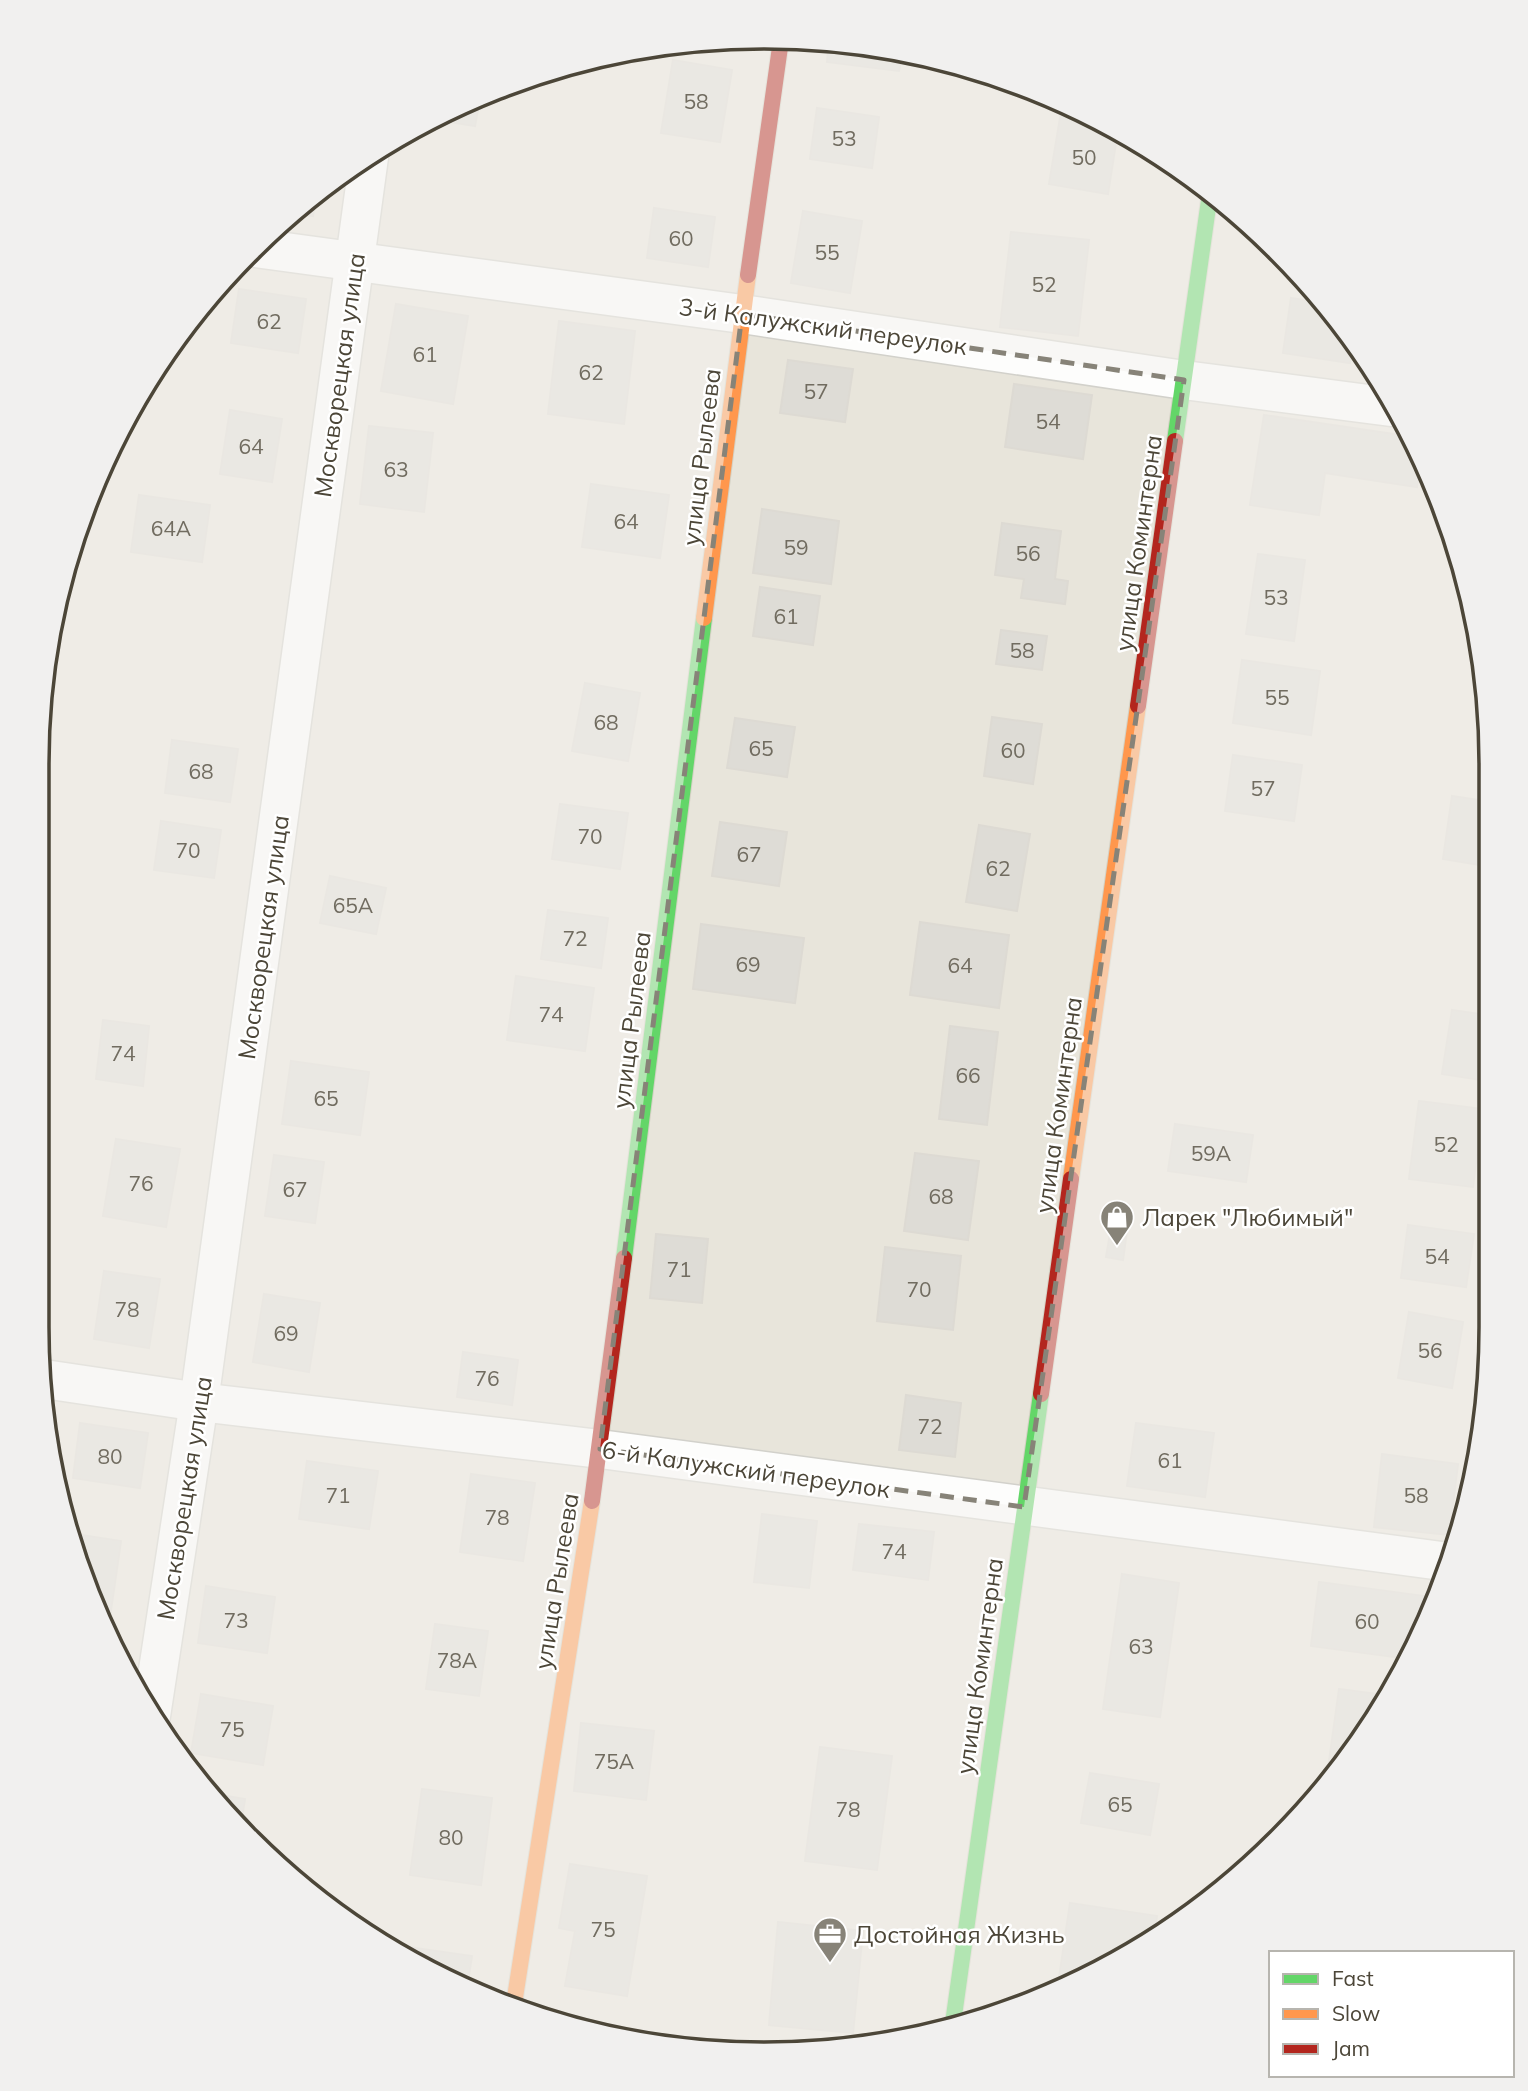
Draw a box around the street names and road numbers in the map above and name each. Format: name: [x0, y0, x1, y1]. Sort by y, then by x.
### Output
street label: Москворецкая улица: [307, 251, 371, 499]
street label: 3-й Калужский переулок: [677, 291, 969, 361]
street label: улица Рылеева: [675, 367, 727, 547]
street label: улица Коминтерна: [1108, 433, 1168, 653]
street label: Москворецкая улица: [231, 813, 295, 1061]
street label: улица Рылеева: [605, 930, 657, 1110]
street label: улица Коминтерна: [1028, 995, 1088, 1215]
street label: Москворецкая улица: [150, 1374, 218, 1622]
street label: 6-й Калужский переулок: [600, 1434, 892, 1504]
street label: улица Рылеева: [527, 1491, 585, 1671]
street label: улица Коминтерна: [949, 1556, 1009, 1776]

